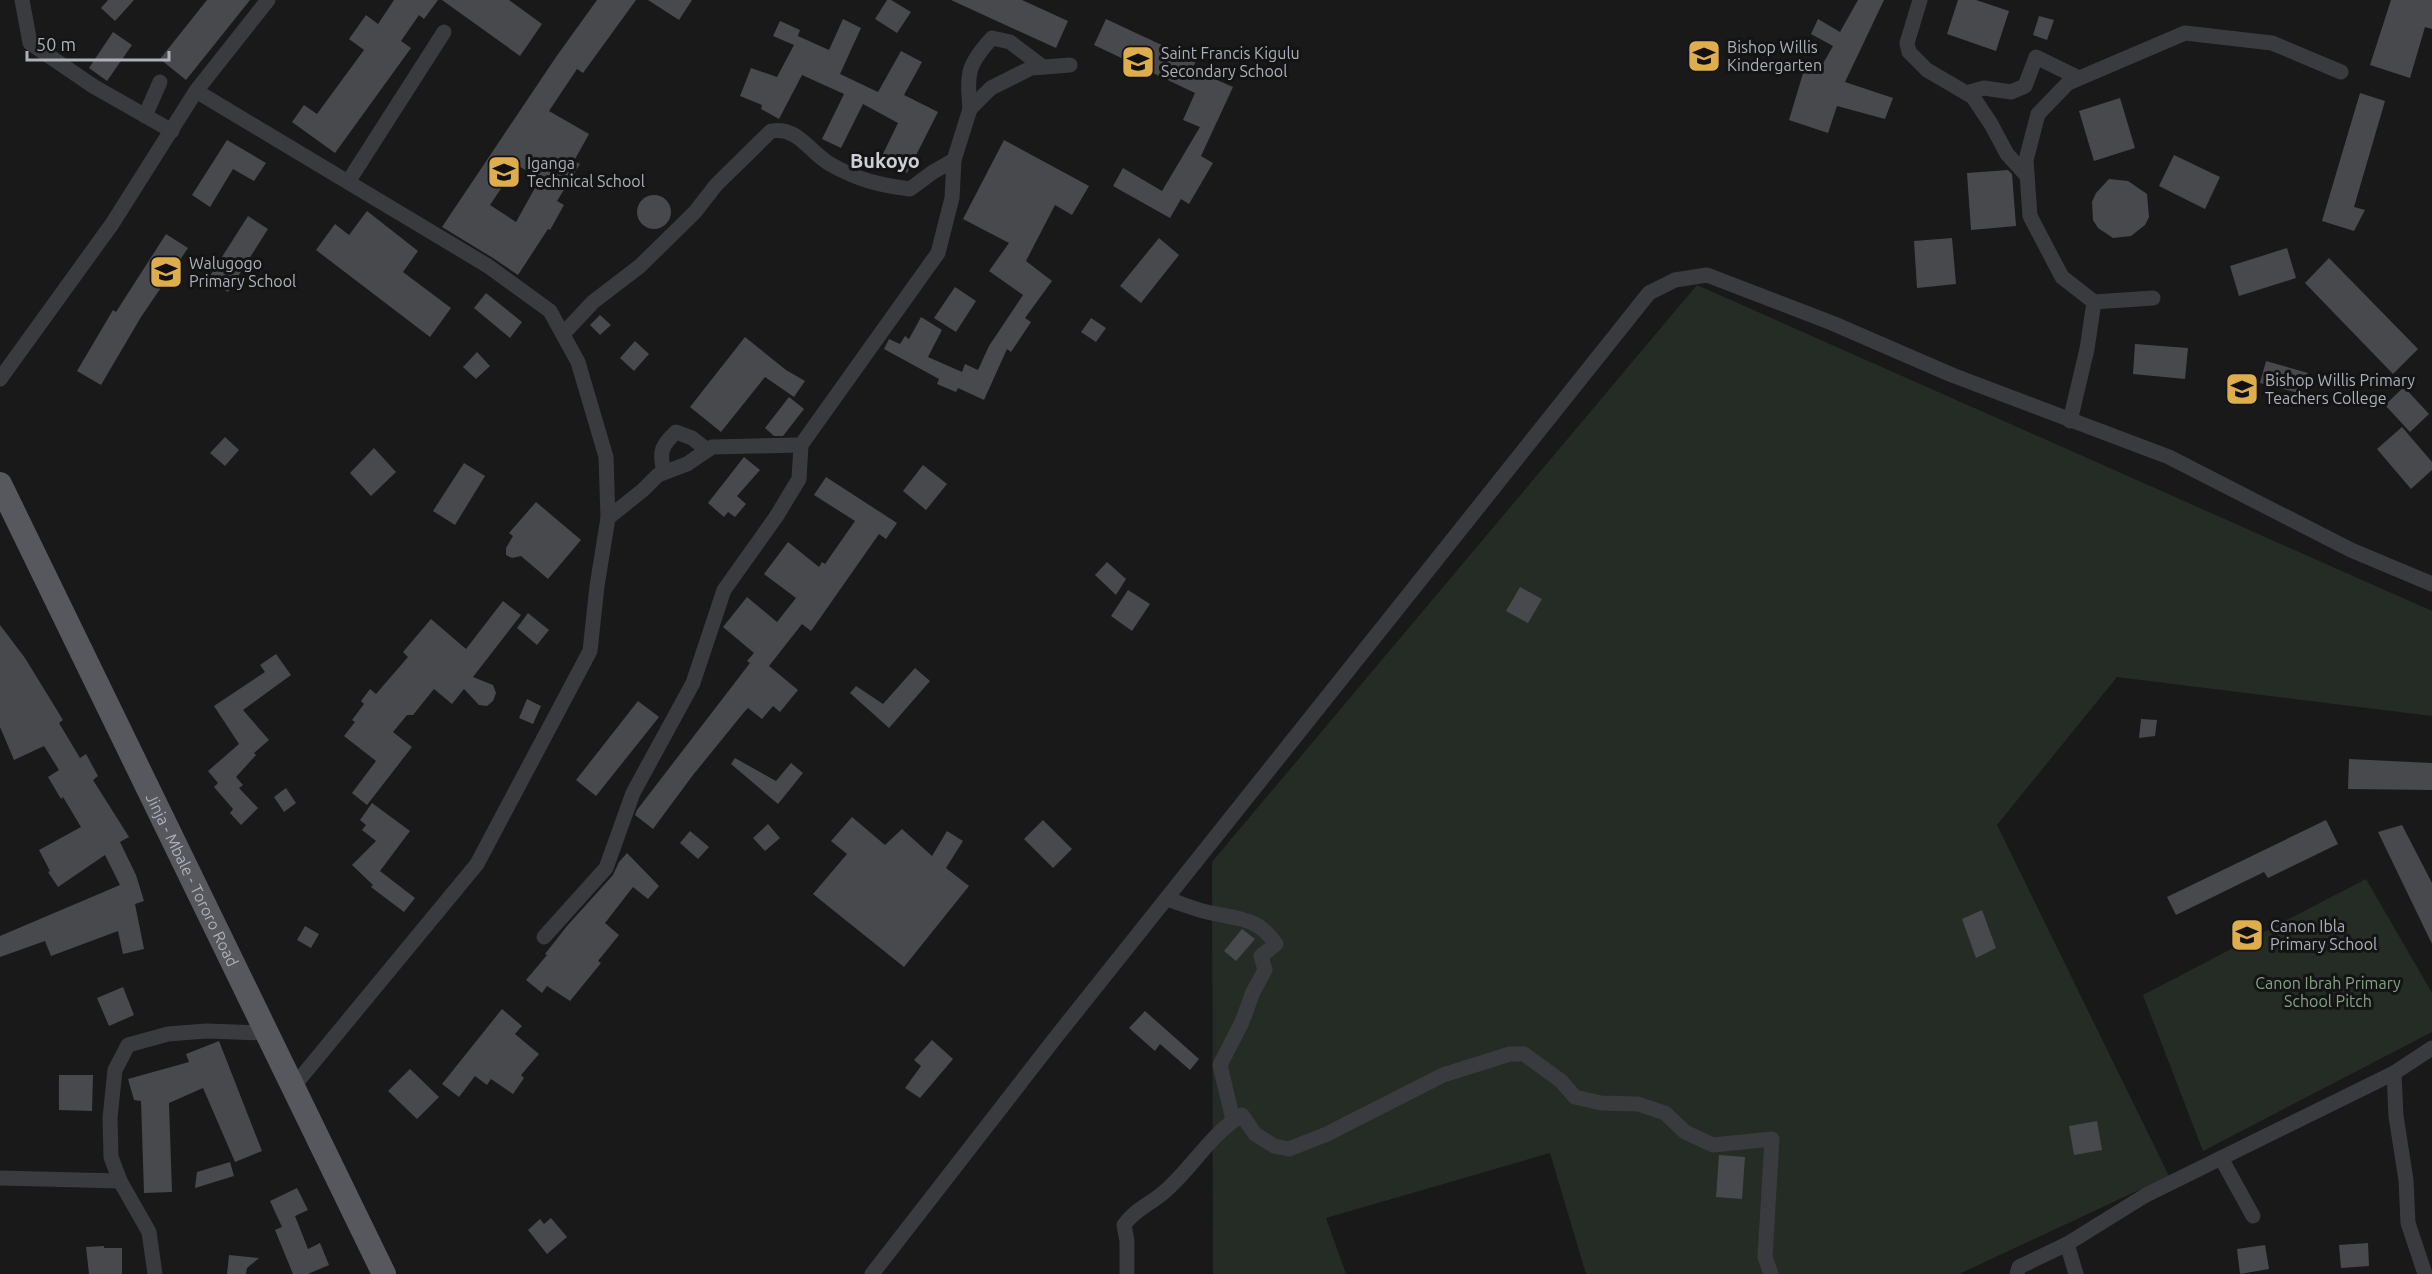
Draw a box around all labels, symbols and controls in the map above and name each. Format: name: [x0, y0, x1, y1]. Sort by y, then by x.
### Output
scale bar: [27, 24, 170, 62]
text: 50 m: [36, 34, 76, 54]
school or university icon: Bishop Willis Kindergarten: [1686, 38, 1722, 74]
place label: Bishop Willis Kindergarten: [1727, 38, 1822, 74]
school or university icon: Saint Francis Kigulu Secondary School: [1120, 44, 1156, 80]
place label: Saint Francis Kigulu Secondary School: [1161, 44, 1300, 80]
district label: Bukoyo: [850, 149, 920, 172]
school or university icon: Iganga Technical School: [486, 154, 522, 190]
place label: Iganga Technical School: [527, 154, 645, 190]
school or university icon: Walugogo Primary School: [148, 254, 184, 290]
place label: Walugogo Primary School: [189, 254, 296, 290]
school or university icon: Bishop Willis Primary Teachers College: [2224, 371, 2260, 407]
place label: Bishop Willis Primary Teachers College: [2265, 371, 2415, 407]
street label: Jinja - Mbale - Tororo Road: [143, 790, 242, 969]
school or university icon: Canon Ibla Primary School: [2229, 917, 2265, 953]
place label: Canon Ibla Primary School: [2270, 917, 2377, 953]
park label: Canon Ibrah Primary School Pitch: [2255, 974, 2401, 1010]

